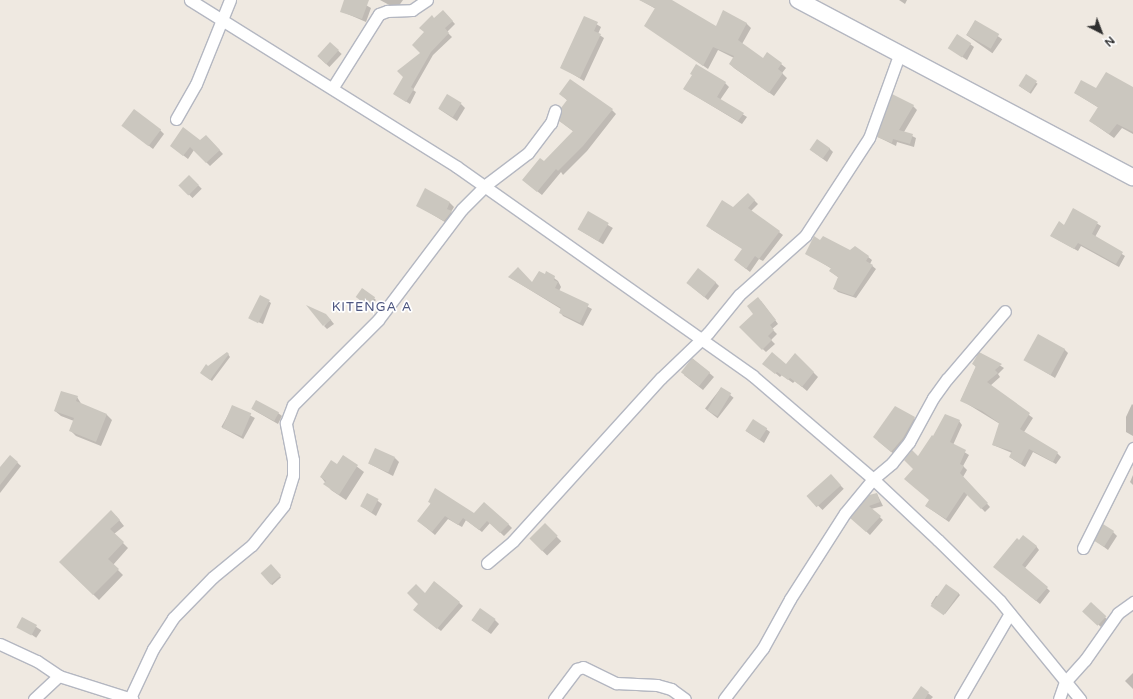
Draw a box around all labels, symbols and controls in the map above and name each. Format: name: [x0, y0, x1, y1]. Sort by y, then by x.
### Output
north arrow: [1081, 12, 1121, 52]
text: N: [1102, 34, 1117, 49]
district label: KITENGA A: [332, 299, 412, 315]

